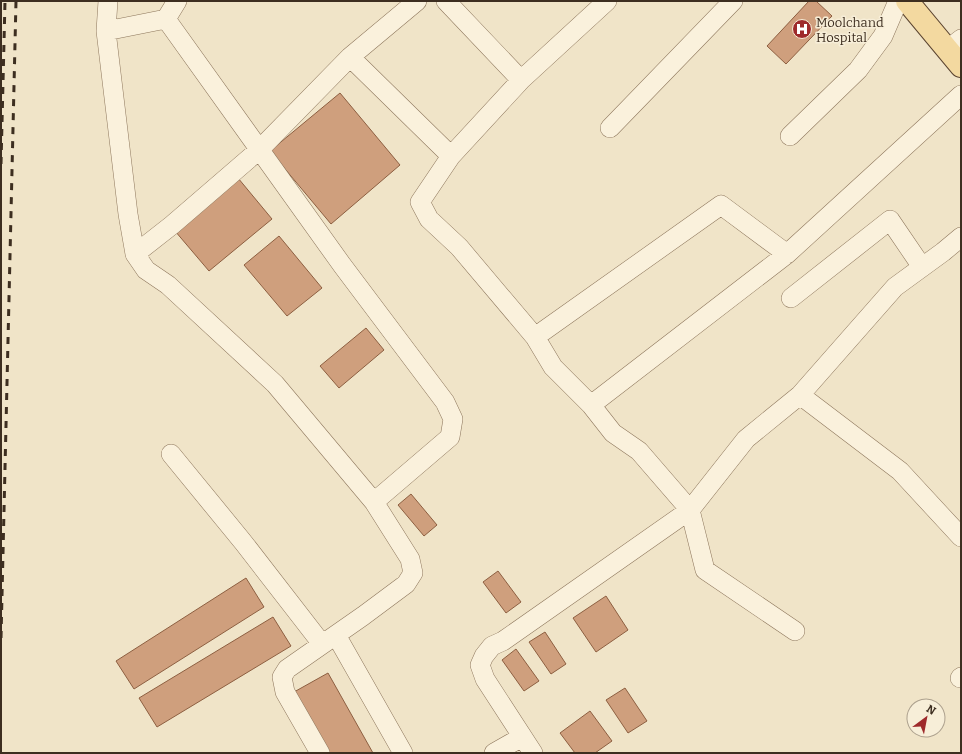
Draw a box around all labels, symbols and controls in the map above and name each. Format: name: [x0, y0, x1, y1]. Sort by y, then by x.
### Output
place label: Moolchand Hospital: [816, 15, 884, 45]
hospital icon: Moolchand Hospital: [791, 18, 813, 40]
north arrow: [906, 698, 946, 738]
text: N: [924, 702, 939, 718]

